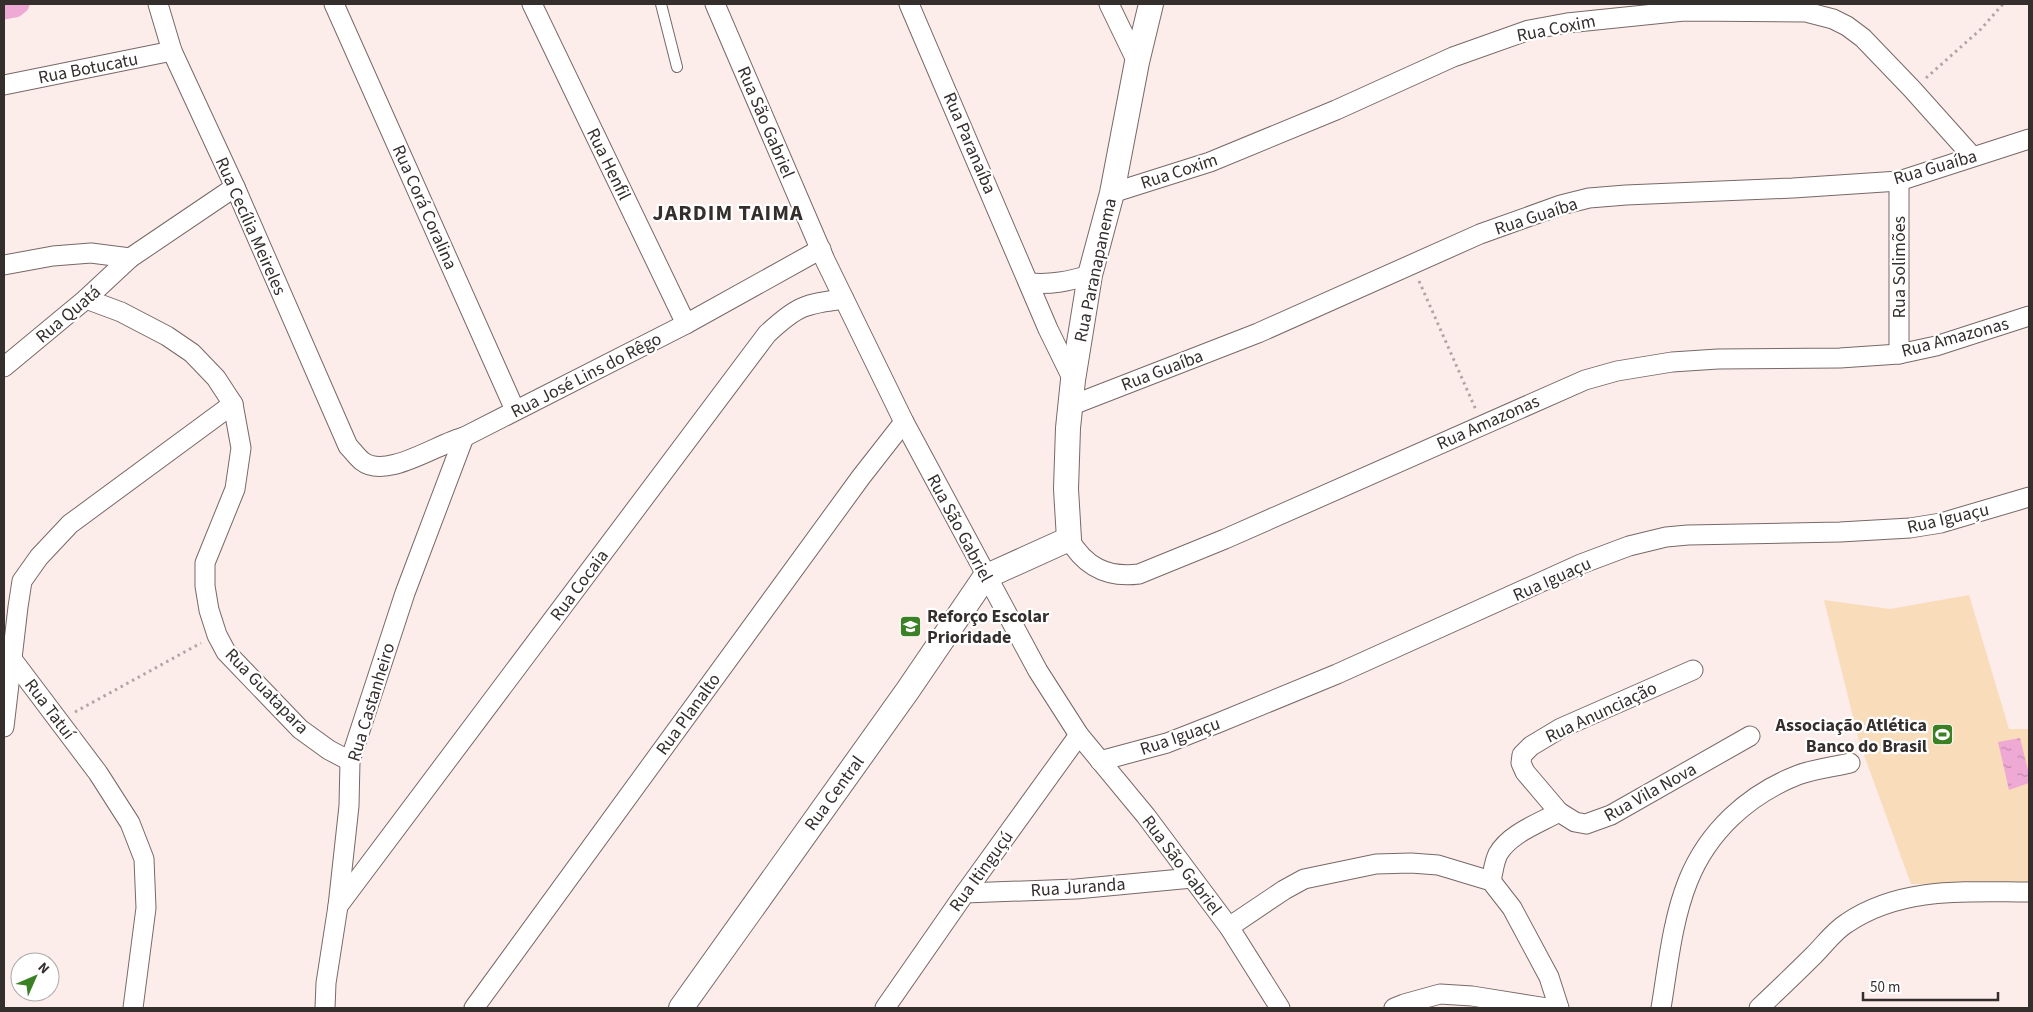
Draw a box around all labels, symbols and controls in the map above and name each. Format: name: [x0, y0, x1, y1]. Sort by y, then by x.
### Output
street label: Rua Coxim: [1515, 9, 1598, 48]
street label: Rua Botucatu: [36, 47, 140, 90]
street label: Rua São Gabriel: [731, 63, 800, 182]
street label: Rua Paranaíba: [937, 89, 1002, 198]
street label: Rua Henfil: [580, 124, 637, 205]
street label: Rua Corá Coralina: [386, 141, 463, 274]
street label: Rua Guaíba: [1890, 144, 1980, 191]
street label: Rua Coxim: [1137, 147, 1221, 196]
street label: Rua Cecília Meireles: [209, 153, 292, 299]
street label: Rua Guaíba: [1491, 191, 1581, 242]
street label: Rua Paranapanema: [1068, 196, 1123, 344]
district label: JARDIM TAIMA: [653, 197, 804, 229]
street label: Rua Solimões: [1887, 216, 1912, 318]
street label: Rua Quatá: [30, 280, 106, 349]
street label: Rua Amazonas: [1899, 311, 2012, 364]
street label: Rua José Lins do Rêgo: [507, 327, 666, 424]
street label: Rua Guaíba: [1118, 343, 1207, 398]
street label: Rua Amazonas: [1433, 389, 1544, 456]
street label: Rua São Gabriel: [921, 470, 999, 587]
street label: Rua Iguaçu: [1905, 497, 1992, 540]
street label: Rua Cocaia: [544, 544, 614, 626]
street label: Rua Iguaçu: [1509, 551, 1595, 608]
place label: Reforço Escolar Prioridade: [927, 604, 1050, 650]
school or university icon: Reforço Escolar Prioridade: [899, 614, 923, 638]
street label: Rua Castanheiro: [342, 640, 401, 765]
street label: Rua Guatapara: [219, 643, 314, 740]
street label: Rua Planalto: [650, 668, 727, 760]
street label: Rua Tatuí: [18, 674, 81, 745]
street label: Rua Anunciação: [1541, 676, 1661, 749]
street label: Rua Iguaçu: [1137, 711, 1224, 762]
place label: Associação Atlética Banco do Brasil: [1775, 713, 1927, 759]
sports icon: Associação Atlética Banco do Brasil: [1931, 723, 1955, 747]
street label: Rua Central: [799, 751, 870, 836]
street label: Rua Vila Nova: [1600, 757, 1701, 828]
street label: Rua São Gabriel: [1136, 810, 1227, 920]
street label: Rua Itinguçú: [943, 826, 1019, 917]
street label: Rua Juranda: [1030, 872, 1126, 903]
north arrow: [10, 952, 60, 1002]
text: N: [33, 958, 54, 979]
scale bar: [1863, 970, 1998, 1002]
text: 50 m: [1870, 977, 1900, 998]

